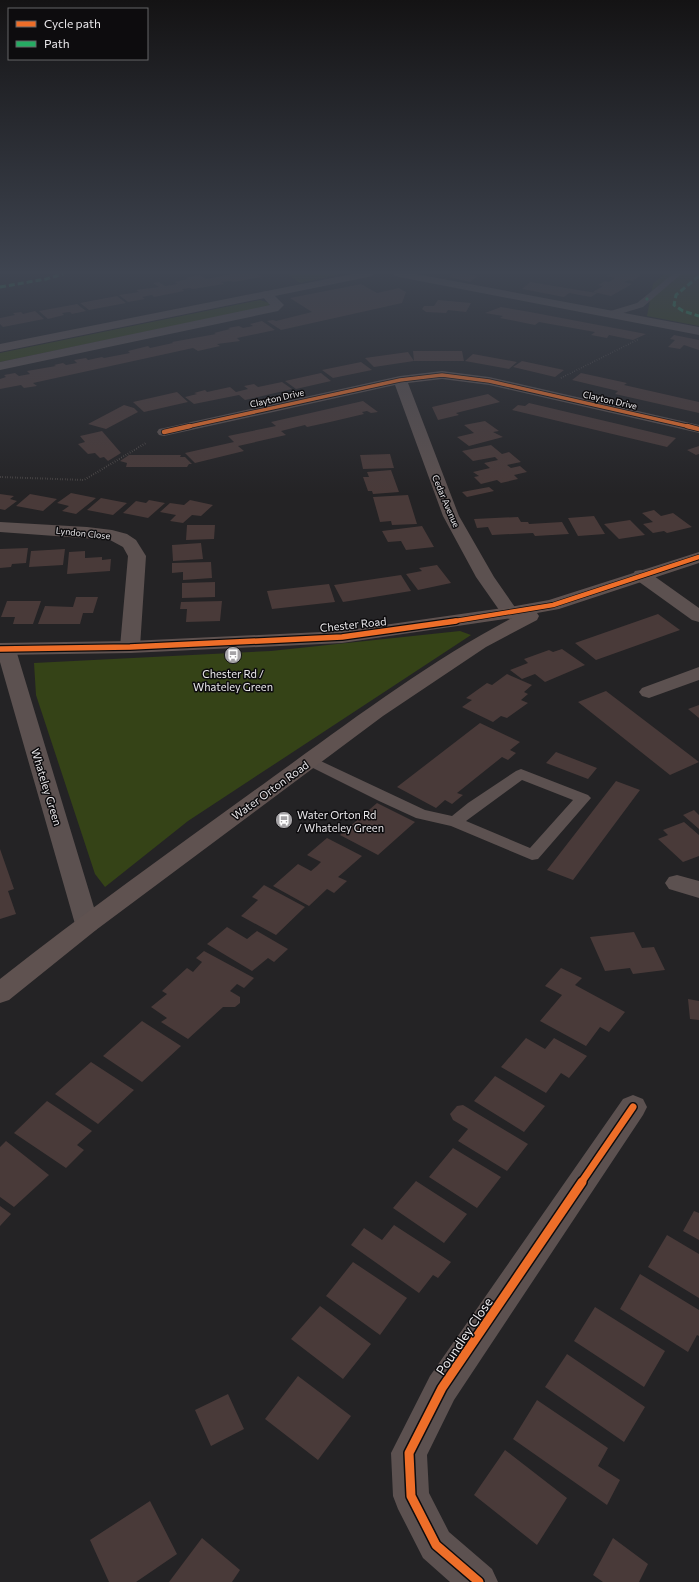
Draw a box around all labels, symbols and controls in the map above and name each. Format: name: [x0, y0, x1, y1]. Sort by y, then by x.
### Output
legend: [8, 8, 148, 60]
text: Cycle path: [44, 16, 101, 30]
text: Path: [44, 36, 70, 50]
street label: Clayton Drive: [249, 386, 305, 410]
street label: Clayton Drive: [582, 388, 638, 412]
street label: Cedar Avenue: [430, 473, 462, 529]
street label: Lyndon Close: [55, 525, 111, 541]
street label: Chester Road: [319, 614, 387, 634]
bus stop icon: Chester Rd / Whateley Green: [223, 645, 243, 665]
place label: Chester Rd / Whateley Green: [193, 667, 273, 693]
street label: Whateley Green: [29, 747, 65, 827]
street label: Water Orton Road: [229, 758, 311, 822]
place label: Water Orton Rd / Whateley Green: [297, 808, 384, 834]
bus stop icon: Water Orton Rd / Whateley Green: [274, 810, 294, 830]
street label: Poundley Close: [432, 1294, 496, 1378]

